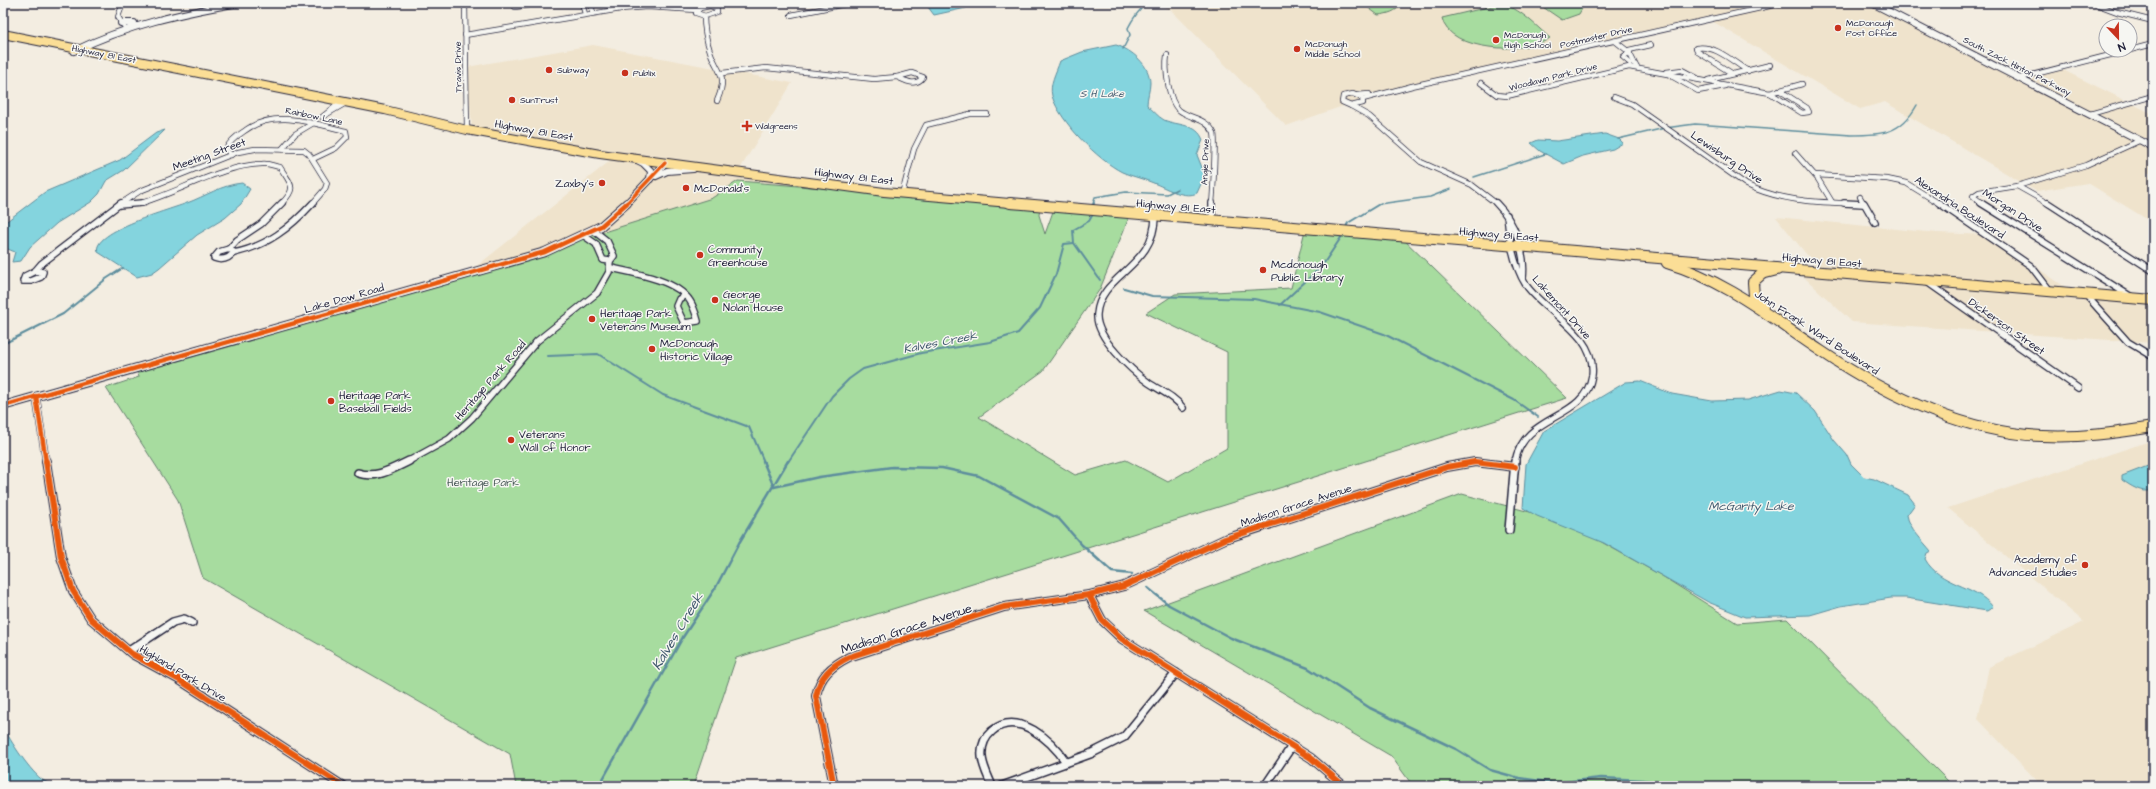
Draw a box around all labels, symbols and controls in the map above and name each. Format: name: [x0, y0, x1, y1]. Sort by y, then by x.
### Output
place label: McDonough Post Office: [1846, 17, 1897, 40]
north arrow: [2098, 18, 2138, 58]
street label: Postmaster Drive: [1559, 23, 1634, 52]
marker: McDonough Post Office: [1833, 23, 1843, 33]
place label: McDonugh High School: [1504, 29, 1552, 52]
street label: South Zack Hinton Parkway: [1961, 34, 2073, 99]
marker: McDonugh High School: [1491, 35, 1501, 45]
place label: McDonugh Middle School: [1305, 38, 1361, 61]
text: N: [2115, 39, 2128, 55]
street label: Travis Drive: [452, 41, 465, 93]
street label: Highway 81 East: [71, 42, 137, 67]
marker: McDonugh Middle School: [1292, 44, 1302, 54]
street label: Woodlawn Park Drive: [1508, 60, 1599, 95]
place label: Subway: [557, 64, 589, 77]
marker: Subway: [544, 65, 554, 75]
place label: Publix: [633, 67, 656, 80]
marker: Publix: [620, 68, 630, 78]
water label: S H Lake: [1080, 87, 1125, 101]
place label: SunTrust: [520, 94, 559, 107]
marker: SunTrust: [507, 95, 517, 105]
street label: Rainbow Lane: [284, 104, 344, 129]
street label: Highway 81 East: [493, 116, 575, 146]
place label: Walgreens: [755, 120, 798, 133]
marker: Walgreens: [742, 121, 752, 131]
street label: Lewisburg Drive: [1687, 128, 1766, 188]
street label: Meeting Street: [171, 134, 249, 176]
street label: Angie Drive: [1198, 138, 1213, 185]
street label: Highway 81 East: [813, 164, 895, 190]
street label: Alexandria Boulevard: [1912, 173, 2008, 242]
place label: Zaxby's: [555, 176, 594, 192]
marker: Zaxby's: [597, 178, 607, 188]
place label: McDonald's: [694, 181, 750, 196]
marker: McDonald's: [681, 183, 691, 193]
street label: Morgan Drive: [1979, 185, 2046, 236]
street label: Highway 81 East: [1136, 196, 1217, 218]
street label: Highway 81 East: [1459, 224, 1540, 246]
place label: Community Greenhouse: [708, 242, 768, 270]
marker: Community Greenhouse: [695, 250, 705, 260]
street label: Highway 81 East: [1782, 250, 1863, 272]
place label: Mcdonough Public Library: [1271, 257, 1344, 286]
marker: Mcdonough Public Library: [1258, 265, 1268, 275]
street label: Lakemont Drive: [1529, 272, 1595, 343]
street label: Lake Dow Road: [303, 280, 386, 317]
street label: John Frank Ward Boulevard: [1752, 286, 1882, 379]
place label: George Nolan House: [723, 287, 783, 315]
street label: Dickerson Street: [1966, 294, 2048, 359]
marker: George Nolan House: [710, 295, 720, 305]
place label: Heritage Park Veterans Museum: [600, 306, 691, 334]
marker: Heritage Park Veterans Museum: [587, 314, 597, 324]
water label: Kalves Creek: [902, 327, 979, 358]
place label: McDonough Historic Village: [660, 336, 733, 365]
street label: Heritage Park Road: [451, 337, 530, 424]
marker: McDonough Historic Village: [647, 344, 657, 354]
place label: Heritage Park Baseball Fields: [339, 388, 412, 416]
marker: Heritage Park Baseball Fields: [326, 396, 336, 406]
place label: Veterans Wall of Honor: [519, 427, 591, 455]
marker: Veterans Wall of Honor: [506, 435, 516, 445]
park label: Heritage Park: [447, 475, 519, 491]
street label: Madison Grace Avenue: [1239, 480, 1354, 531]
water label: McGarity Lake: [1709, 498, 1794, 515]
place label: Academy of Advanced Studies: [1989, 552, 2077, 580]
marker: Academy of Advanced Studies: [2080, 560, 2090, 570]
water label: Kalves Creek: [647, 589, 709, 674]
street label: Madison Grace Avenue: [838, 599, 974, 659]
street label: Highland Park Drive: [136, 642, 229, 706]

